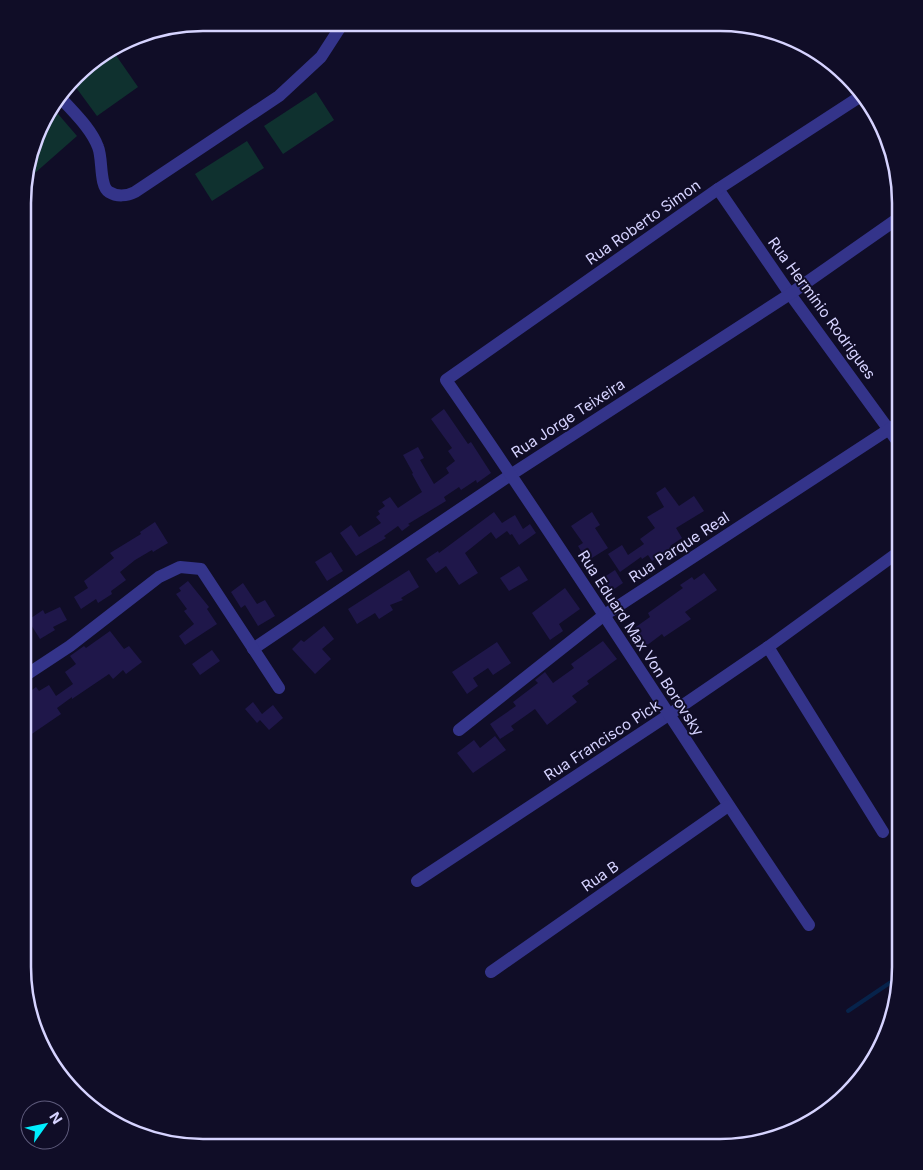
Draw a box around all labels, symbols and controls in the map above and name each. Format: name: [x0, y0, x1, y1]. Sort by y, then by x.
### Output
street label: Rua Roberto Simon: [582, 175, 704, 269]
street label: Rua Hermínio Rodrigues: [764, 233, 880, 383]
street label: Rua Jorge Teixeira: [508, 374, 628, 462]
street label: Rua Parque Real: [625, 507, 733, 587]
street label: Rua Eduard Max Von Borovsky: [574, 547, 708, 740]
street label: Rua Francisco Pick: [540, 695, 664, 785]
street label: Rua B: [578, 856, 622, 896]
north arrow: [20, 1100, 70, 1150]
text: N: [46, 1109, 66, 1127]

